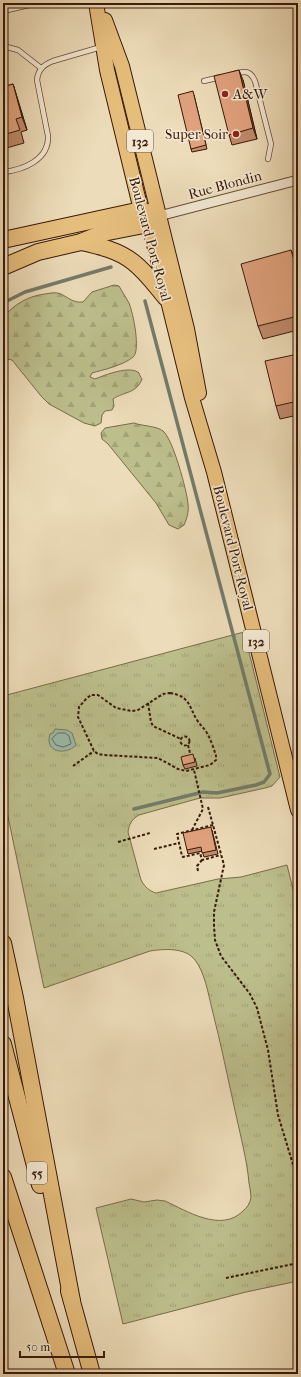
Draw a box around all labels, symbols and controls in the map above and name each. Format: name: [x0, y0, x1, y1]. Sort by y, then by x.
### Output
place label: A&W: [232, 86, 269, 103]
marker: A&W: [220, 89, 230, 99]
place label: Super Soir: [165, 126, 228, 143]
marker: Super Soir: [231, 129, 241, 139]
road number: 132: [127, 130, 153, 152]
street label: Rue Blondin: [186, 167, 264, 203]
street label: Boulevard Port-Royal: [125, 175, 175, 303]
street label: Boulevard Port-Royal: [209, 484, 257, 612]
road number: 132: [243, 630, 269, 652]
road number: 55: [27, 1162, 47, 1184]
scale bar: [20, 1333, 104, 1359]
text: 50 m: [26, 1340, 50, 1354]

